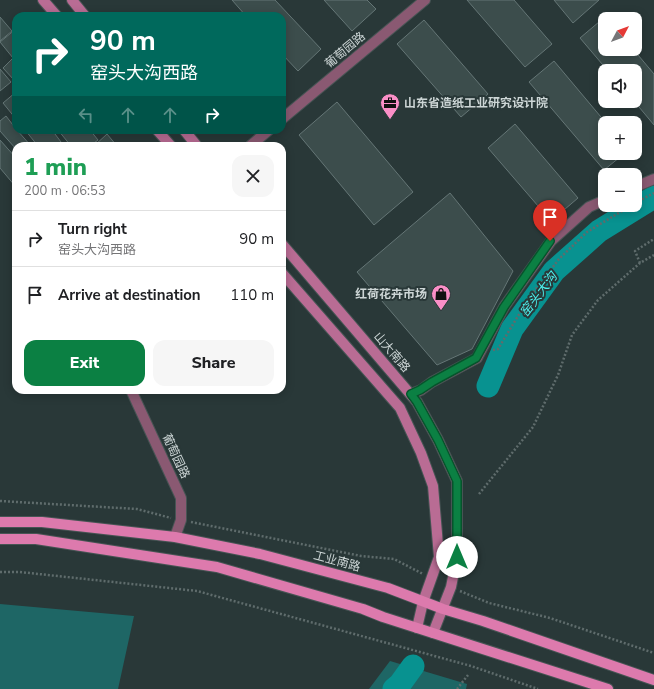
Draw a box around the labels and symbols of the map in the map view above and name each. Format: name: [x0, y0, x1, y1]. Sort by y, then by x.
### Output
north arrow: [598, 12, 642, 56]
street label: 葡萄园路: [321, 28, 369, 72]
office icon: 山东省造纸工业研究设计院: [379, 92, 401, 120]
place label: 山东省造纸工业研究设计院: [404, 95, 548, 111]
pin: [533, 200, 567, 241]
water label: 窑头大沟: [516, 267, 563, 321]
shop icon: 红荷花卉市场: [430, 283, 452, 311]
place label: 红荷花卉市场: [355, 286, 427, 302]
street label: 山大南路: [370, 329, 414, 375]
street label: 葡萄园路: [159, 431, 193, 481]
position arrow: [436, 536, 478, 578]
street label: 工业南路: [312, 547, 362, 575]

